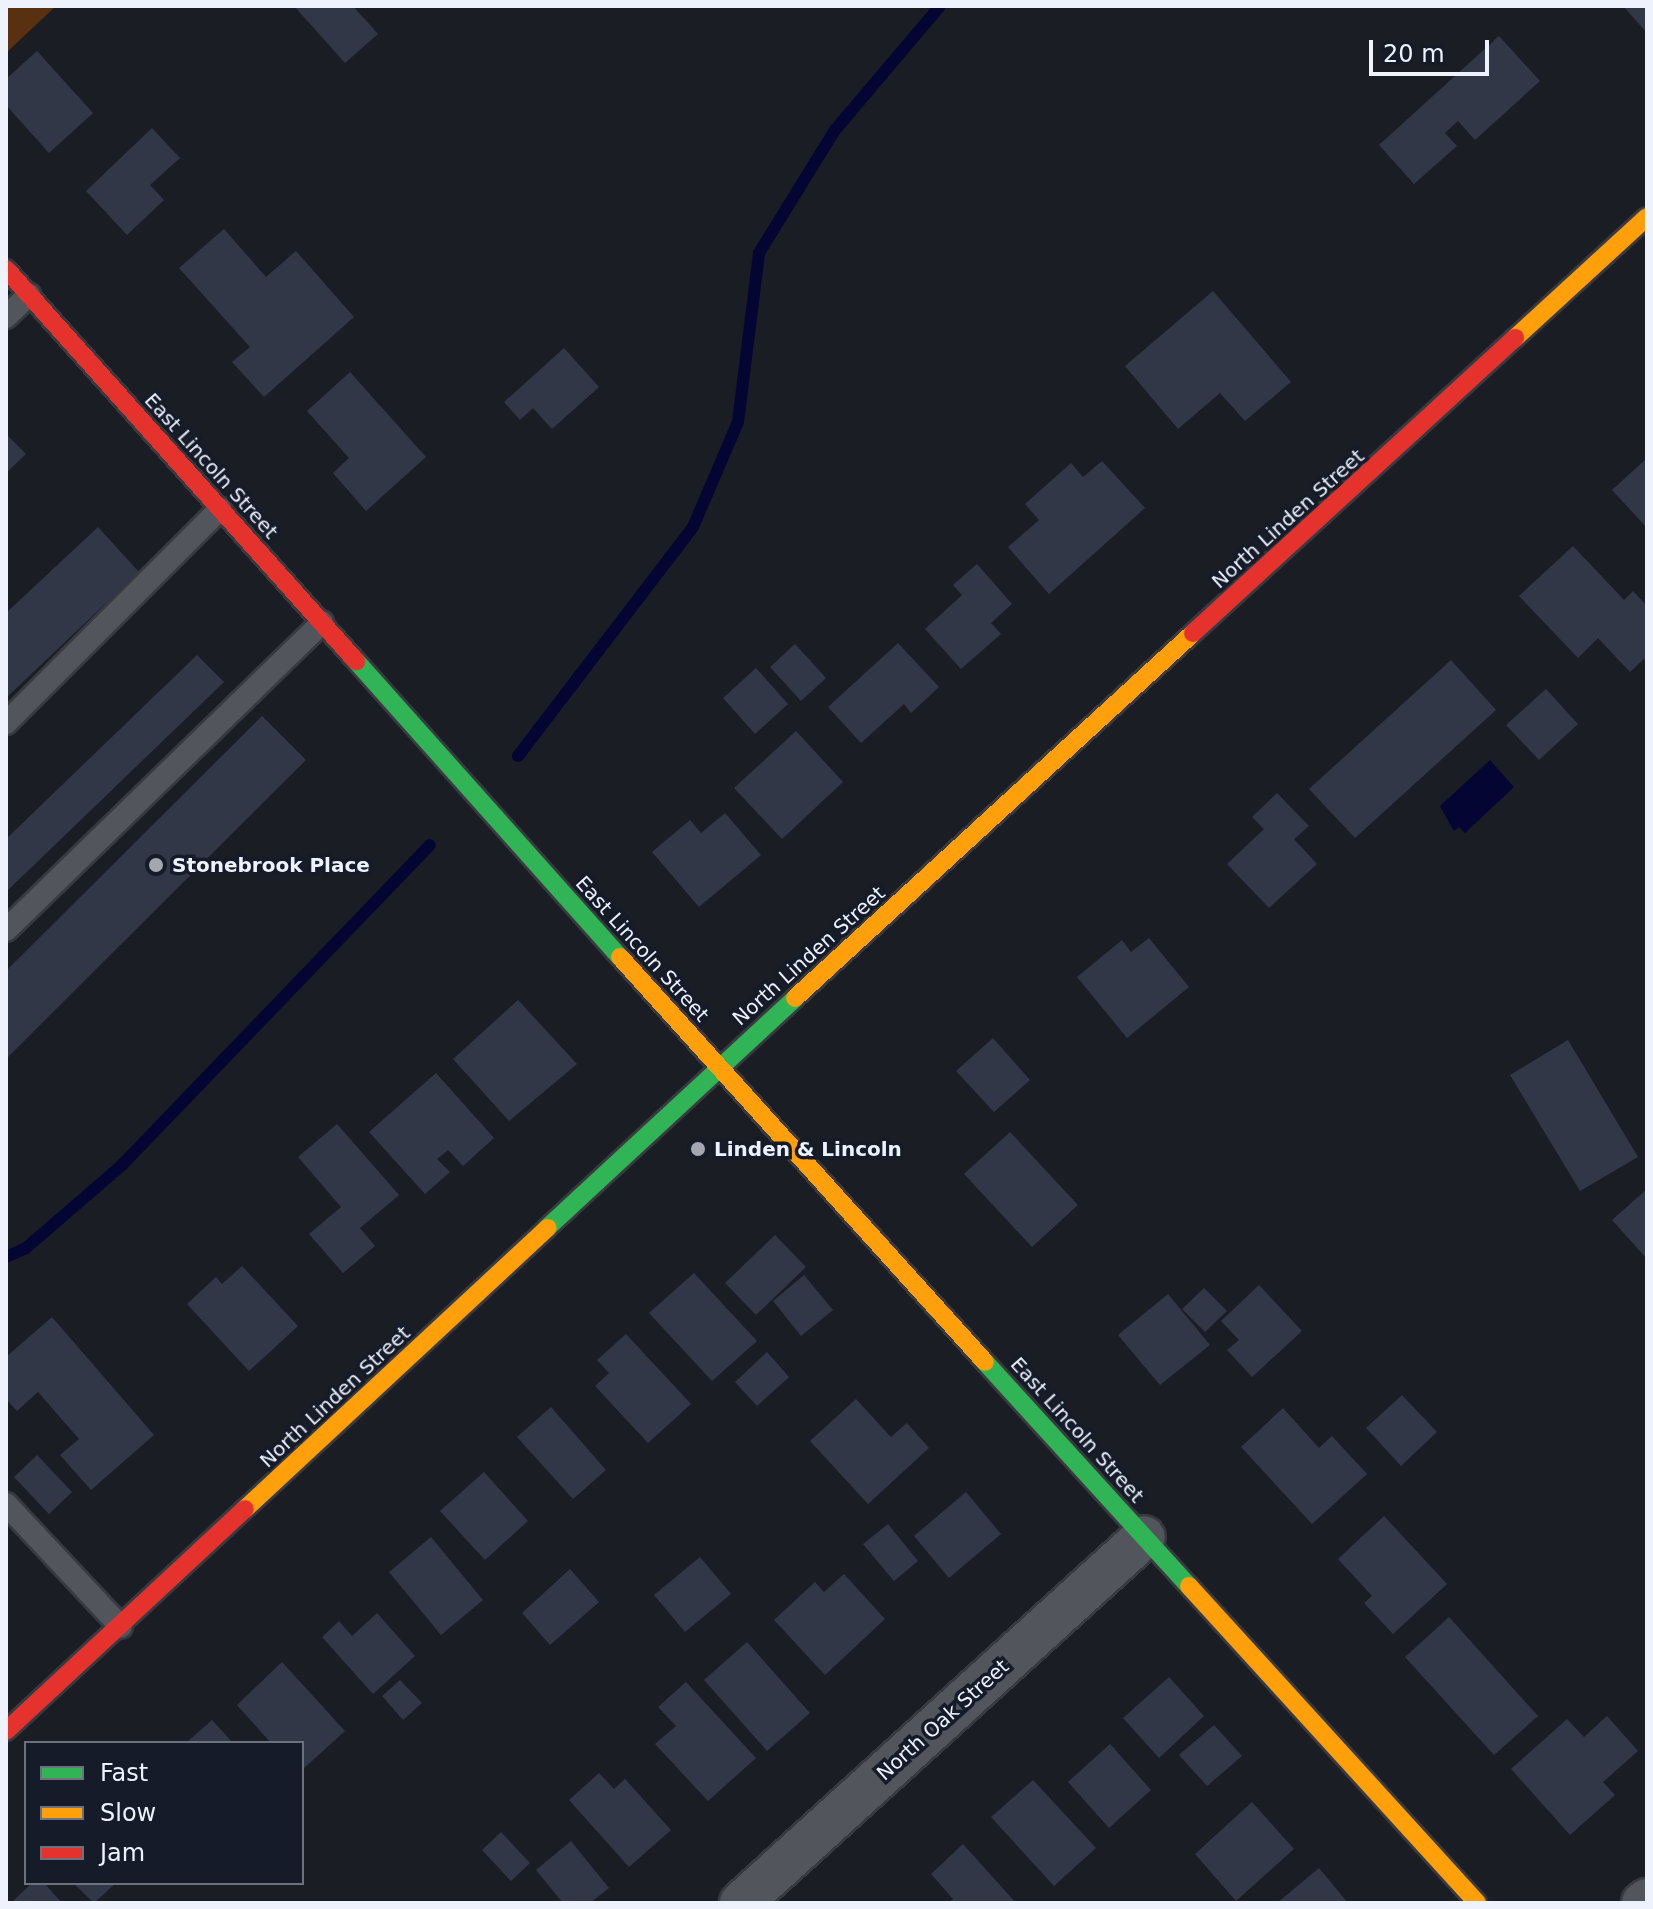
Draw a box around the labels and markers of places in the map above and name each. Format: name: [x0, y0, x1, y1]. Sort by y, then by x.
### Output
place label: Stonebrook Place: [172, 853, 370, 877]
marker: Stonebrook Place: [147, 856, 165, 874]
place label: Linden & Lincoln: [714, 1137, 902, 1161]
marker: Linden & Lincoln: [689, 1140, 707, 1158]

